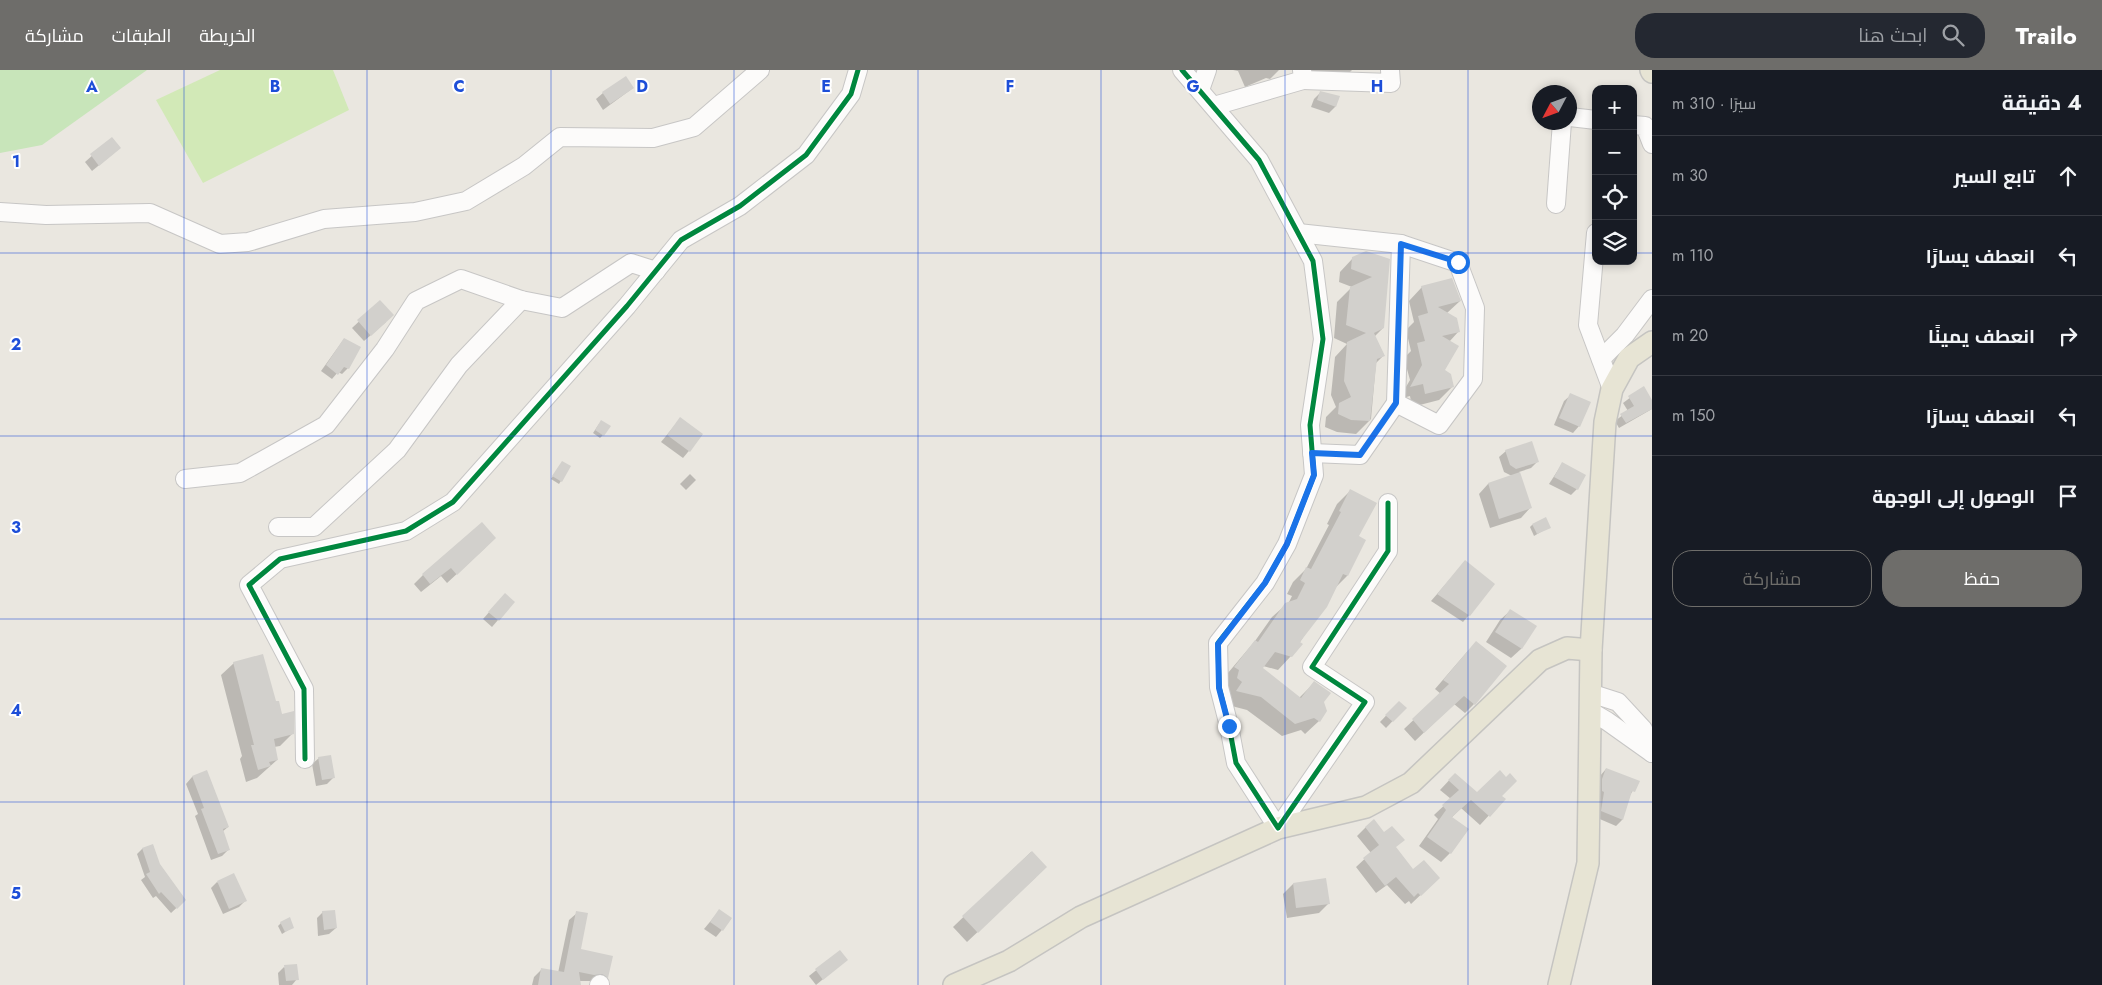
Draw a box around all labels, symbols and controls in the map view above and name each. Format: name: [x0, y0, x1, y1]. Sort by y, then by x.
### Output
search box: [1635, 13, 1985, 58]
text: Trailo: [2015, 18, 2077, 53]
icon: search: [1939, 21, 1967, 49]
text: ابحث هنا: [1858, 22, 1927, 49]
text: مشاركة: [25, 23, 84, 49]
text: الطبقات: [112, 23, 171, 49]
text: الخريطة: [199, 23, 256, 49]
text: A: [85, 75, 98, 98]
text: B: [270, 75, 280, 98]
text: C: [453, 75, 465, 98]
text: D: [636, 75, 648, 98]
text: E: [821, 75, 831, 98]
text: F: [1006, 75, 1014, 98]
text: G: [1186, 75, 1200, 98]
text: H: [1371, 75, 1383, 98]
north arrow: [1532, 85, 1577, 130]
map controls: [1592, 85, 1637, 265]
button: +: [1592, 85, 1637, 130]
text: 4 دقيقة: [2002, 88, 2082, 118]
text: سيرًا · 310 m: [1672, 92, 1756, 115]
button: −: [1592, 130, 1637, 175]
text: 1: [12, 150, 20, 173]
icon: ahead: [2054, 162, 2082, 190]
text: تابع السير: [1954, 163, 2035, 190]
text: 30 m: [1672, 164, 1708, 187]
button: locate: [1592, 175, 1637, 220]
button: layers: [1592, 220, 1637, 265]
icon: left: [2054, 242, 2082, 270]
text: انعطف يسارًا: [1926, 243, 2035, 270]
text: 110 m: [1672, 244, 1713, 267]
route start: [1447, 251, 1470, 274]
icon: right: [2054, 322, 2082, 350]
text: انعطف يمينًا: [1928, 323, 2035, 350]
text: 20 m: [1672, 324, 1708, 347]
text: 2: [11, 333, 21, 356]
icon: left: [2054, 402, 2082, 430]
text: انعطف يسارًا: [1926, 403, 2035, 430]
text: 150 m: [1672, 404, 1715, 427]
icon: arrive: [2054, 482, 2082, 510]
text: الوصول إلى الوجهة: [1872, 483, 2035, 510]
text: 3: [11, 516, 21, 539]
button: مشاركة: [1672, 550, 1872, 607]
button: حفظ: [1882, 550, 2082, 607]
text: 4: [10, 699, 22, 722]
route end: [1218, 715, 1241, 738]
text: 5: [11, 882, 21, 905]

